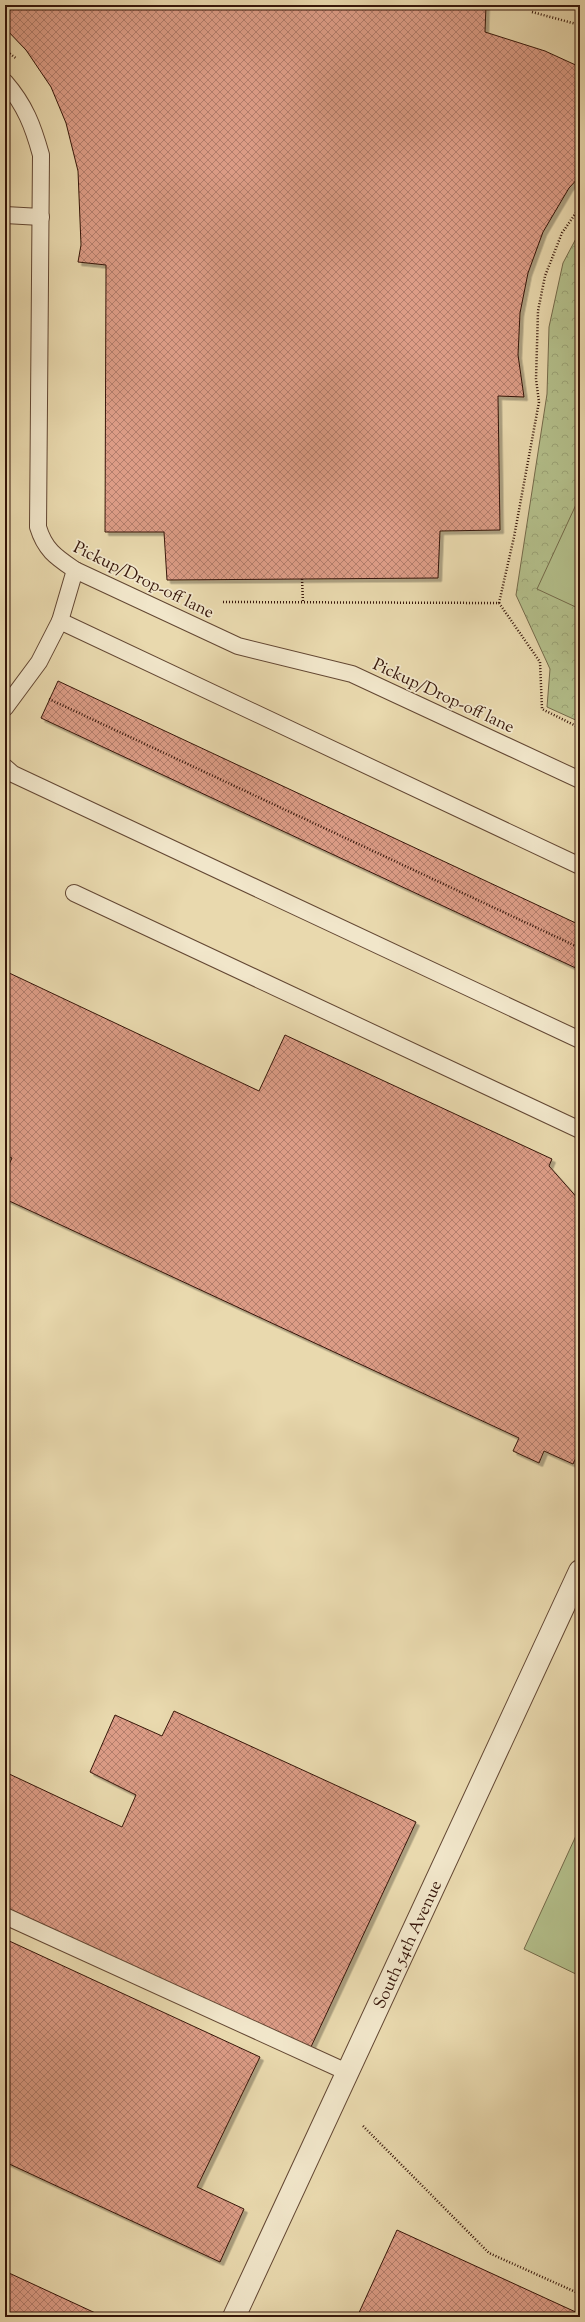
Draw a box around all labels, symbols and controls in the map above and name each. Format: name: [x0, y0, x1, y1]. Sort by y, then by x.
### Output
street label: Pickup/Drop-off lane: [69, 536, 218, 625]
street label: Pickup/Drop-off lane: [368, 653, 518, 740]
street label: South 54th Avenue: [369, 1877, 449, 2013]

